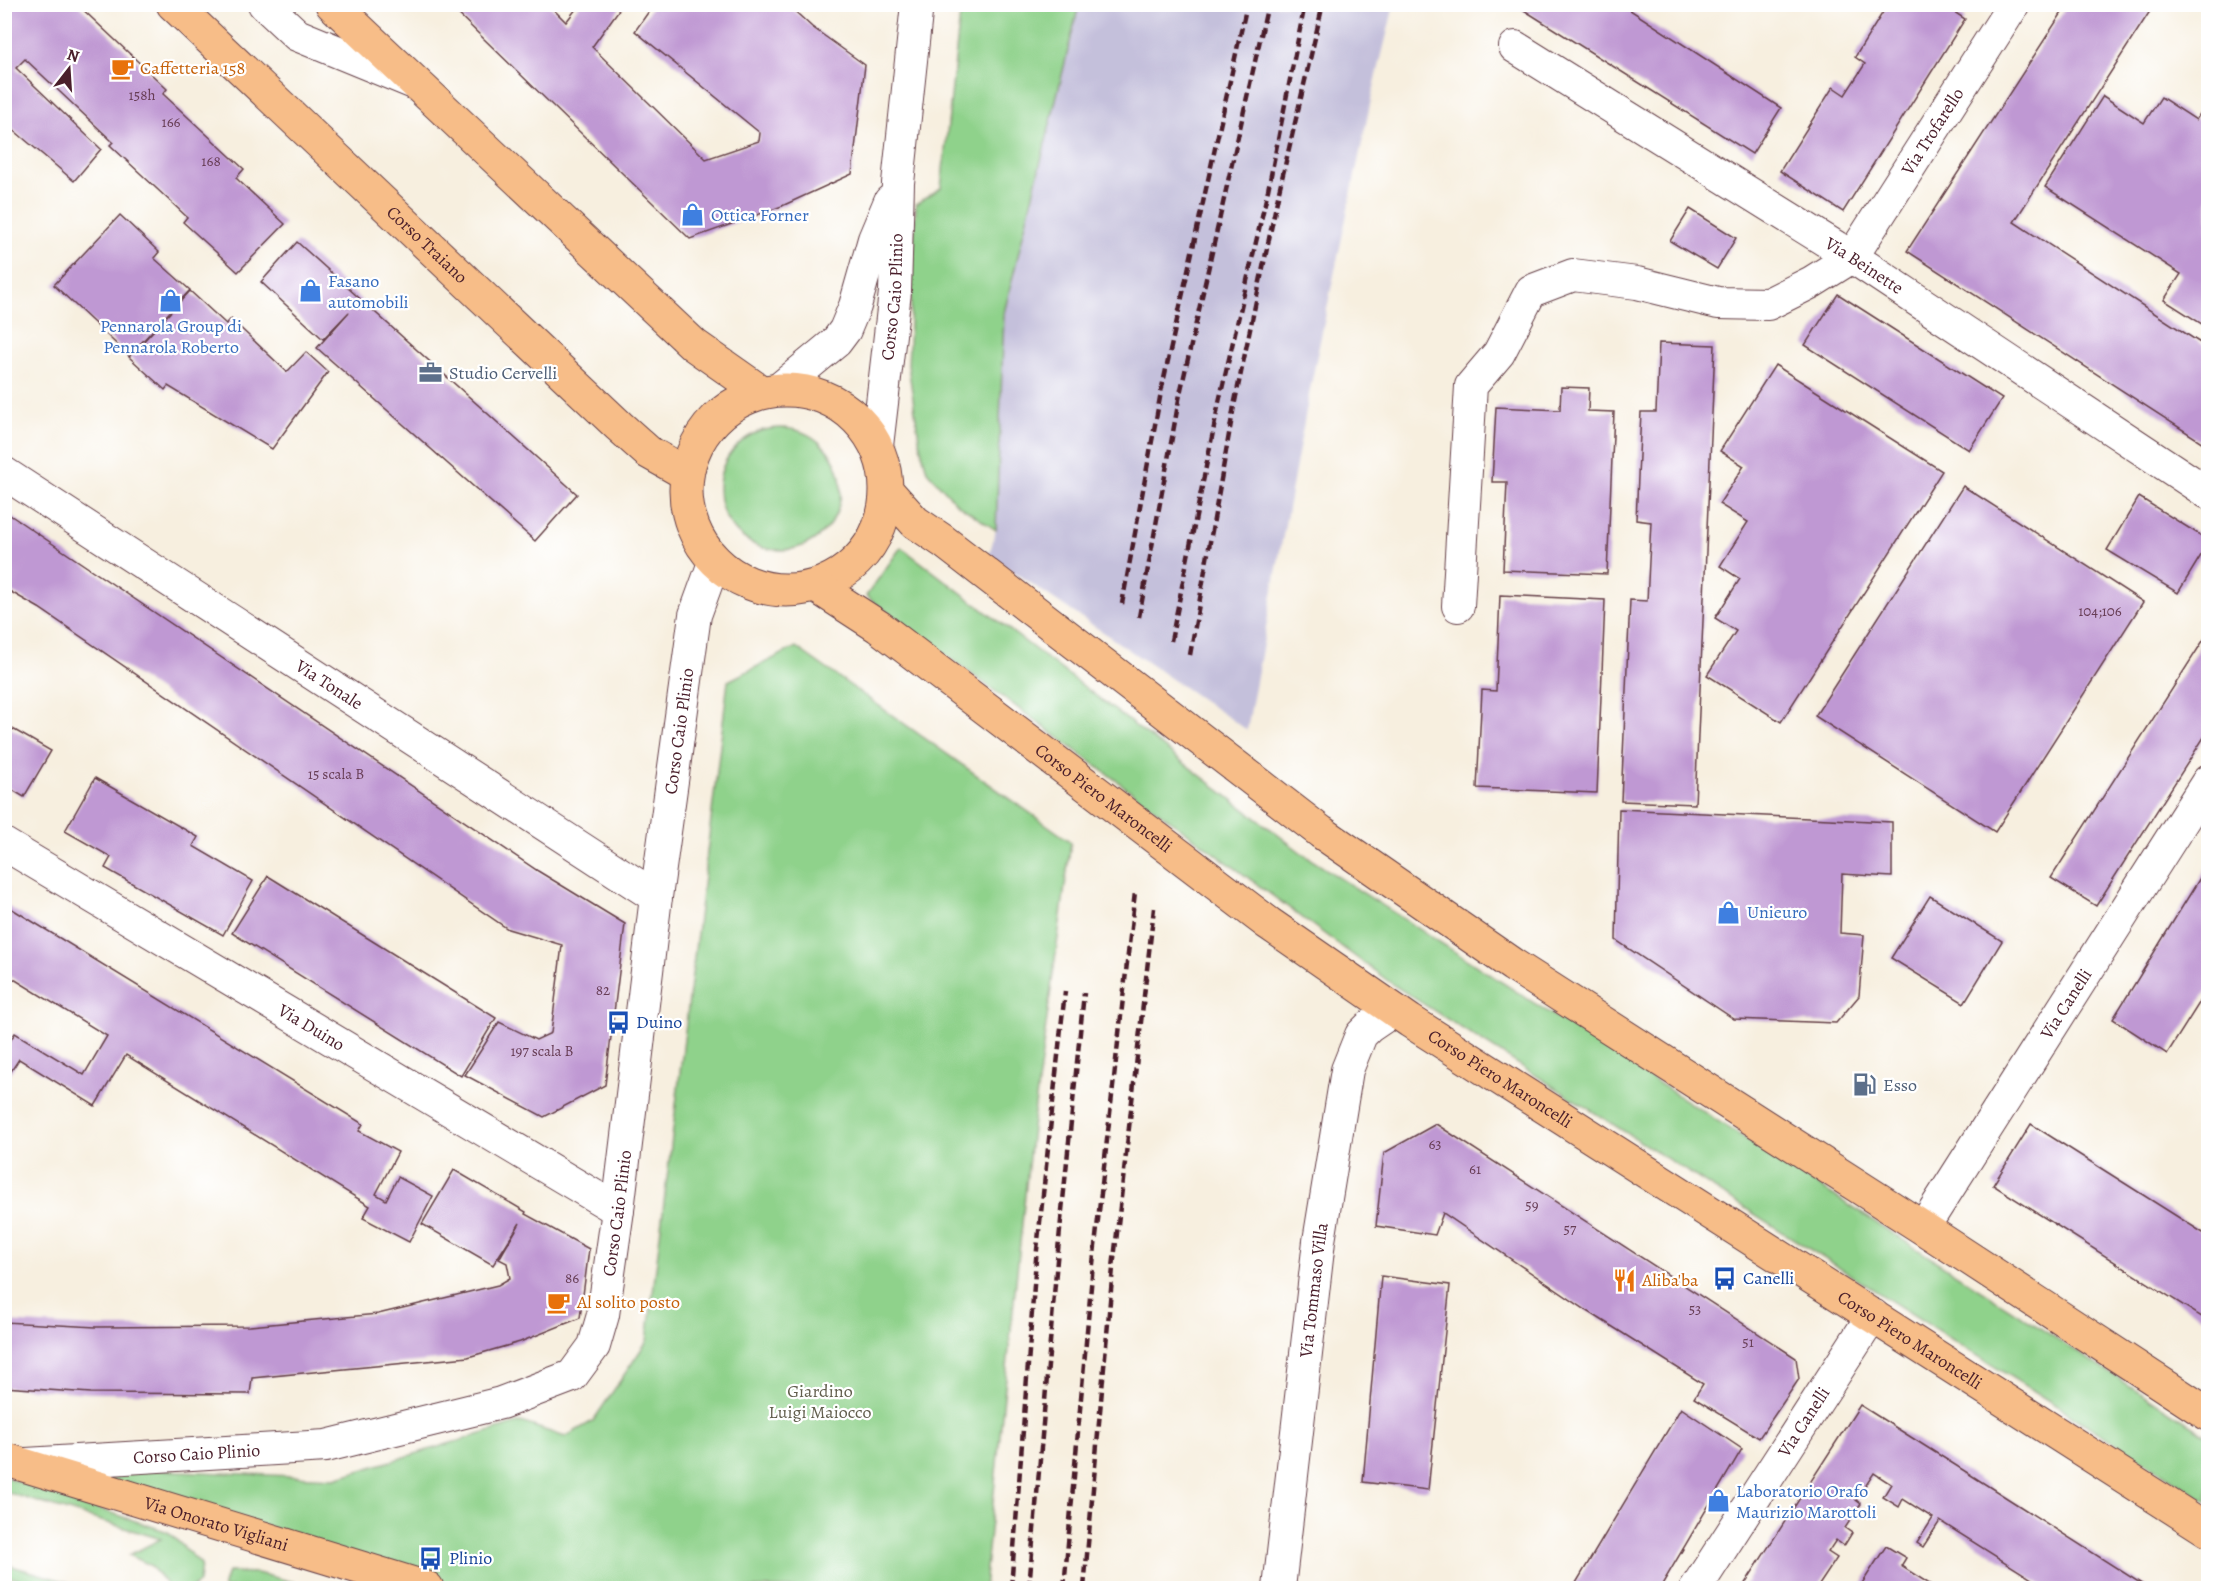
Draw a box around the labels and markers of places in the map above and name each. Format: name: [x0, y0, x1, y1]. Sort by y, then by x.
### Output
cafe icon: Caffetteria 158: [109, 55, 135, 81]
place label: Caffetteria 158: [140, 56, 245, 80]
shop icon: Ottica Forner: [680, 202, 706, 228]
place label: Ottica Forner: [711, 203, 809, 227]
place label: Fasano automobili: [328, 269, 409, 314]
shop icon: Fasano automobili: [297, 278, 323, 304]
shop icon: Pennarola Group di Pennarola Roberto: [158, 287, 184, 313]
place label: Pennarola Group di Pennarola Roberto: [100, 314, 242, 359]
office icon: Studio Cervelli: [418, 360, 444, 386]
place label: Studio Cervelli: [449, 361, 557, 385]
shop icon: Unieuro: [1716, 899, 1742, 925]
place label: Unieuro: [1747, 900, 1807, 924]
bus stop icon: Duino: [605, 1009, 631, 1035]
place label: Duino: [636, 1010, 682, 1034]
fuel station icon: Esso: [1852, 1072, 1878, 1098]
place label: Esso: [1883, 1073, 1917, 1097]
bus stop icon: Canelli: [1712, 1265, 1738, 1291]
place label: Canelli: [1743, 1266, 1794, 1290]
restaurant icon: Aliba'ba: [1611, 1267, 1637, 1293]
place label: Aliba'ba: [1641, 1268, 1699, 1292]
cafe icon: Al solito posto: [546, 1289, 572, 1315]
place label: Al solito posto: [576, 1290, 680, 1314]
place label: Laboratorio Orafo Maurizio Marottoli: [1736, 1479, 1877, 1524]
shop icon: Laboratorio Orafo Maurizio Marottoli: [1705, 1488, 1731, 1514]
bus stop icon: Plinio: [418, 1545, 444, 1571]
place label: Plinio: [449, 1546, 492, 1570]

